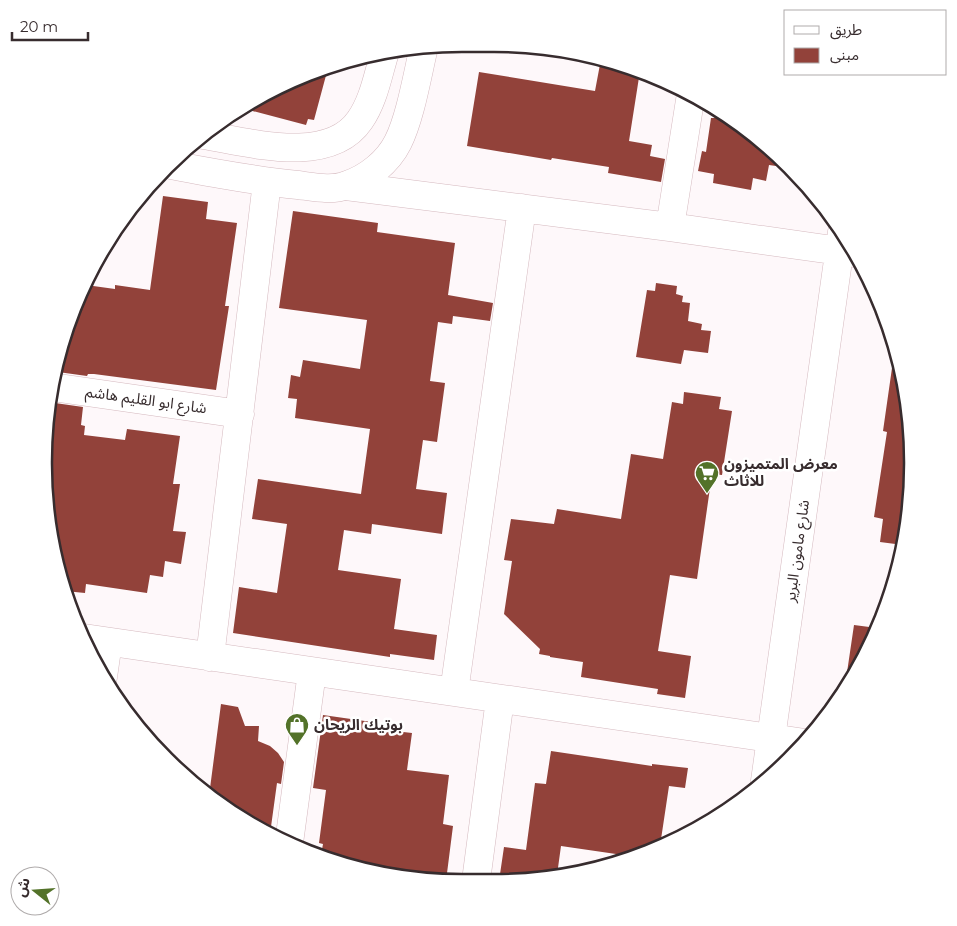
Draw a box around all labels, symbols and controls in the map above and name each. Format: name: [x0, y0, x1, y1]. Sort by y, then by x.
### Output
scale bar: [12, 10, 89, 42]
legend: [784, 10, 947, 75]
text: 20 m: [20, 17, 58, 36]
text: طريق: [830, 20, 862, 40]
text: مبنى: [830, 45, 859, 64]
street label: شارع ابو القليم هاشم: [84, 382, 208, 420]
place label: معرض المتميزون للاثاث: [724, 454, 838, 490]
supermarket icon: معرض المتميزون للاثاث: [694, 460, 720, 494]
street label: شارع مامون البرير: [780, 498, 816, 605]
shop icon: بوتيك الريحان: [284, 712, 310, 746]
place label: بوتيك الريحان: [314, 715, 403, 734]
north arrow: [10, 866, 60, 916]
text: ش: [11, 875, 34, 899]

